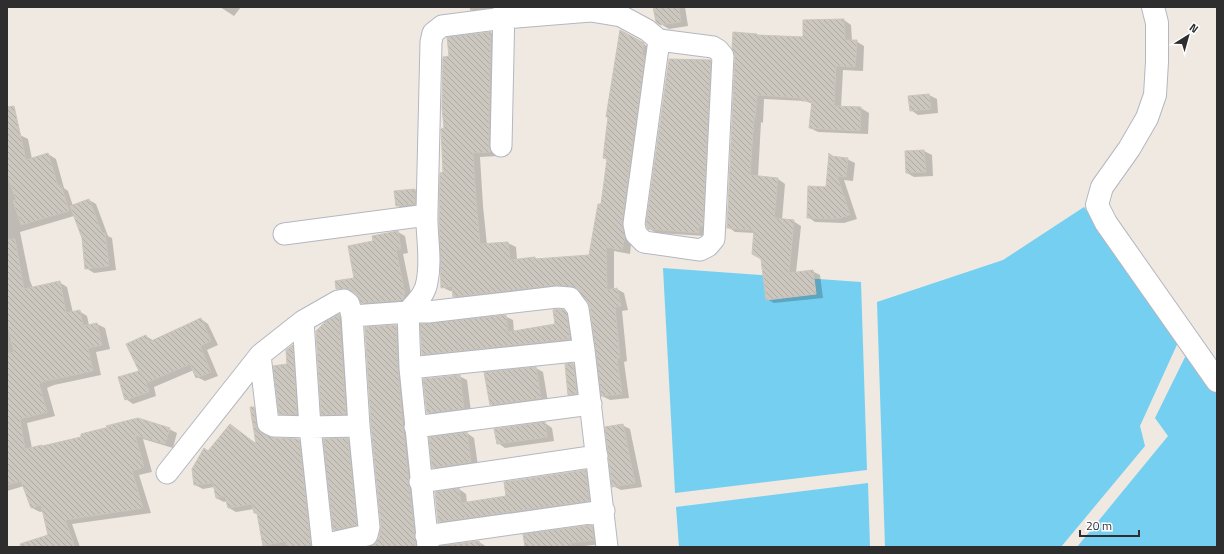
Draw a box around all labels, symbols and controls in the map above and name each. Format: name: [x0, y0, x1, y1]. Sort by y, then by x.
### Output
north arrow: [1168, 16, 1208, 56]
text: N: [1186, 19, 1202, 37]
scale bar: [1080, 512, 1139, 538]
text: 20 m: [1086, 516, 1112, 535]

